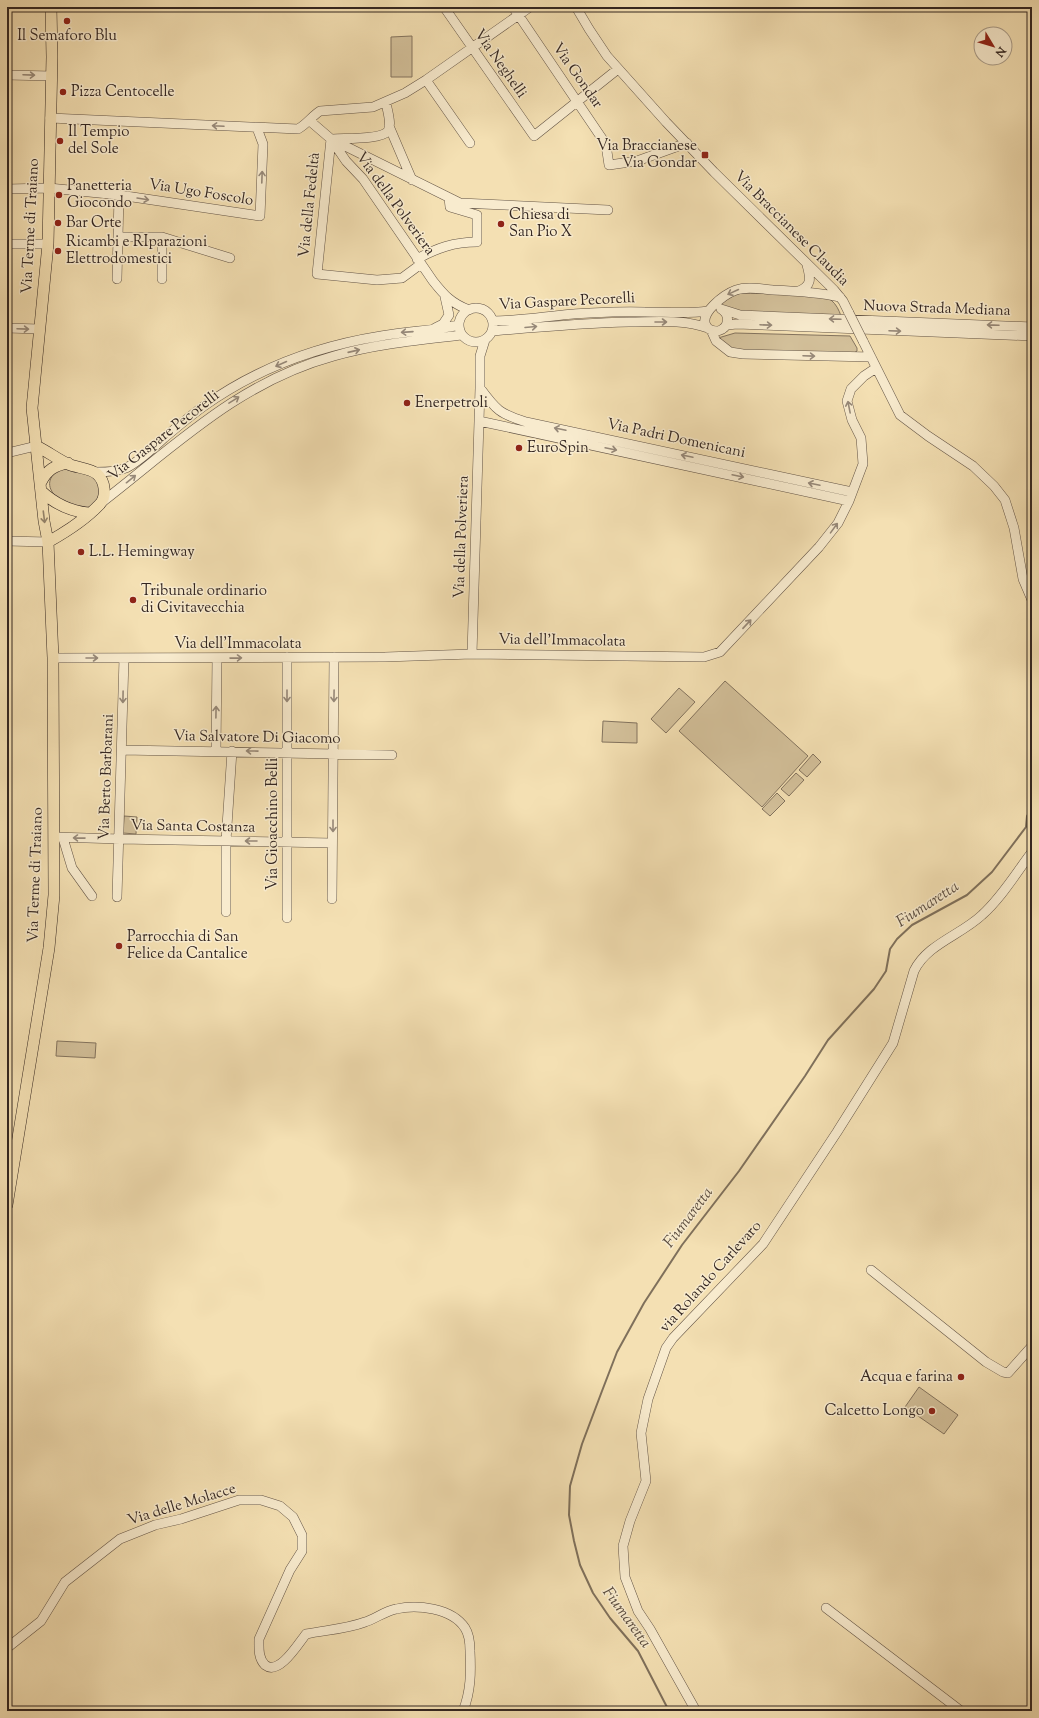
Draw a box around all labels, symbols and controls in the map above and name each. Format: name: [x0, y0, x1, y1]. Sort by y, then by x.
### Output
marker: Il Semaforo Blu: [62, 16, 72, 26]
street label: Via Neghelli: [468, 25, 532, 103]
place label: Il Semaforo Blu: [17, 26, 117, 47]
north arrow: [973, 26, 1013, 66]
street label: Via Gondar: [547, 39, 607, 113]
text: N: [991, 42, 1010, 60]
one-way arrow: [22, 72, 35, 79]
place label: Pizza Centocelle: [71, 82, 175, 103]
marker: Pizza Centocelle: [58, 87, 68, 97]
place label: Il Tempio del Sole: [68, 122, 130, 160]
one-way arrow: [212, 122, 225, 129]
marker: Il Tempio del Sole: [55, 136, 65, 146]
place label: Via Braccianese Via Gondar: [596, 136, 697, 174]
street label: Via della Polveriera: [350, 148, 440, 260]
marker: Via Braccianese Via Gondar: [700, 150, 710, 160]
street label: Via della Fedeltà: [294, 151, 326, 259]
street label: Via Terme di Traiano: [17, 158, 45, 294]
street label: Via Braccianese Claudia: [729, 167, 853, 291]
one-way arrow: [258, 171, 266, 184]
street label: Via Ugo Foscolo: [147, 174, 255, 212]
place label: Panetteria Giocondo: [67, 176, 132, 214]
marker: Panetteria Giocondo: [54, 190, 64, 200]
one-way arrow: [136, 195, 149, 203]
place label: Chiesa di San Pio X: [509, 205, 572, 243]
place label: Bar Orte: [66, 213, 122, 234]
marker: Bar Orte: [53, 218, 63, 228]
marker: Chiesa di San Pio X: [496, 219, 506, 229]
place label: Ricambi e RIparazioni Elettrodomestici: [66, 232, 207, 270]
marker: Ricambi e RIparazioni Elettrodomestici: [53, 246, 63, 256]
street label: Via Gaspare Pecorelli: [498, 288, 636, 316]
one-way arrow: [728, 289, 740, 296]
street label: Nuova Strada Mediana: [863, 296, 1011, 322]
one-way arrow: [829, 315, 842, 322]
one-way arrow: [654, 318, 667, 326]
one-way arrow: [987, 321, 1000, 329]
one-way arrow: [759, 322, 772, 329]
one-way arrow: [524, 323, 537, 331]
one-way arrow: [16, 325, 29, 332]
one-way arrow: [888, 327, 901, 334]
one-way arrow: [401, 329, 414, 336]
one-way arrow: [347, 347, 360, 354]
one-way arrow: [802, 352, 815, 360]
one-way arrow: [276, 361, 288, 369]
street label: Via Gaspare Pecorelli: [104, 386, 224, 486]
place label: Enerpetroli: [415, 393, 488, 414]
one-way arrow: [228, 396, 240, 404]
marker: Enerpetroli: [402, 398, 412, 408]
one-way arrow: [844, 401, 852, 414]
street label: Via Padri Domenicani: [605, 414, 747, 464]
one-way arrow: [554, 424, 567, 432]
place label: EuroSpin: [527, 438, 589, 459]
marker: EuroSpin: [514, 443, 524, 453]
one-way arrow: [604, 445, 617, 453]
one-way arrow: [681, 452, 694, 460]
one-way arrow: [731, 473, 744, 481]
one-way arrow: [126, 475, 137, 484]
street label: Via della Polveriera: [449, 475, 475, 599]
one-way arrow: [808, 479, 821, 487]
one-way arrow: [40, 510, 48, 523]
one-way arrow: [830, 522, 838, 533]
place label: L.L. Hemingway: [89, 542, 195, 563]
marker: L.L. Hemingway: [76, 547, 86, 557]
place label: Tribunale ordinario di Civitavecchia: [141, 581, 267, 619]
marker: Tribunale ordinario di Civitavecchia: [128, 595, 138, 605]
one-way arrow: [742, 619, 752, 629]
street label: Via dell'Immacolata: [498, 629, 626, 653]
street label: Via dell'Immacolata: [174, 634, 302, 655]
one-way arrow: [85, 654, 98, 662]
one-way arrow: [229, 654, 242, 662]
one-way arrow: [283, 689, 291, 702]
one-way arrow: [330, 689, 338, 702]
one-way arrow: [119, 690, 127, 703]
one-way arrow: [212, 706, 220, 719]
street label: Via Berto Barbarani: [94, 713, 120, 841]
street label: Via Salvatore Di Giacomo: [173, 726, 341, 750]
one-way arrow: [246, 748, 259, 755]
street label: Via Gioacchino Belli: [263, 758, 284, 890]
street label: Via Terme di Traiano: [23, 807, 49, 943]
street label: Via Santa Costanza: [130, 815, 256, 839]
one-way arrow: [329, 819, 336, 832]
one-way arrow: [73, 835, 86, 842]
one-way arrow: [245, 838, 258, 845]
water label: Fiumaretta: [892, 876, 964, 934]
place label: Parrocchia di San Felice da Cantalice: [127, 927, 248, 965]
marker: Parrocchia di San Felice da Cantalice: [114, 941, 124, 951]
water label: Fiumaretta: [658, 1183, 720, 1253]
street label: via Rolando Carlevaro: [655, 1217, 767, 1337]
place label: Acqua e farina: [860, 1367, 953, 1388]
marker: Acqua e farina: [956, 1372, 966, 1382]
place label: Calcetto Longo: [824, 1401, 924, 1422]
marker: Calcetto Longo: [927, 1406, 937, 1416]
street label: Via delle Molacce: [125, 1479, 239, 1531]
water label: Fiumaretta: [596, 1583, 656, 1653]

